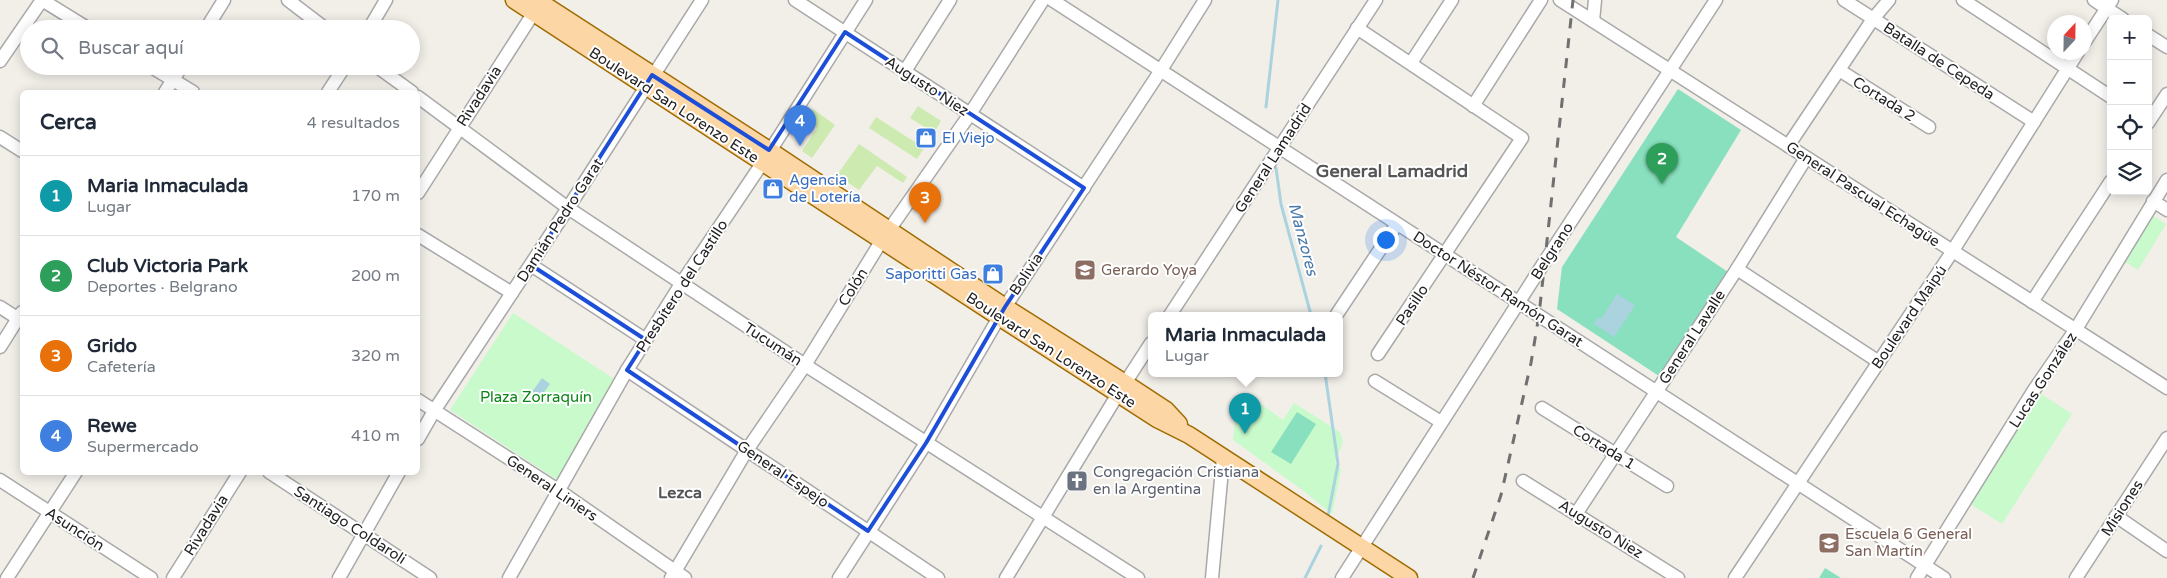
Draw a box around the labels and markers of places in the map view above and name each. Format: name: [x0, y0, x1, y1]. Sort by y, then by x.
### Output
pin: 4: [784, 105, 816, 146]
shop icon: El Viejo: [914, 126, 938, 150]
place label: El Viejo: [942, 129, 995, 147]
pin: 2: [1646, 143, 1678, 184]
place label: Agencia de Lotería: [789, 171, 861, 206]
shop icon: Agencia de Lotería: [761, 177, 785, 201]
pin: 3: [909, 182, 941, 223]
school or university icon: Gerardo Yoya: [1073, 258, 1097, 282]
place label: Gerardo Yoya: [1101, 261, 1197, 279]
shop icon: Saporitti Gas: [981, 262, 1005, 286]
place label: Saporitti Gas: [885, 265, 977, 283]
pin: 1: [1229, 393, 1261, 434]
place label: Congregación Cristiana en la Argentina: [1093, 463, 1259, 498]
church icon: Congregación Cristiana en la Argentina: [1065, 469, 1089, 493]
place label: Escuela 6 General San Martín: [1845, 525, 1972, 560]
school or university icon: Escuela 6 General San Martín: [1817, 531, 1841, 555]

